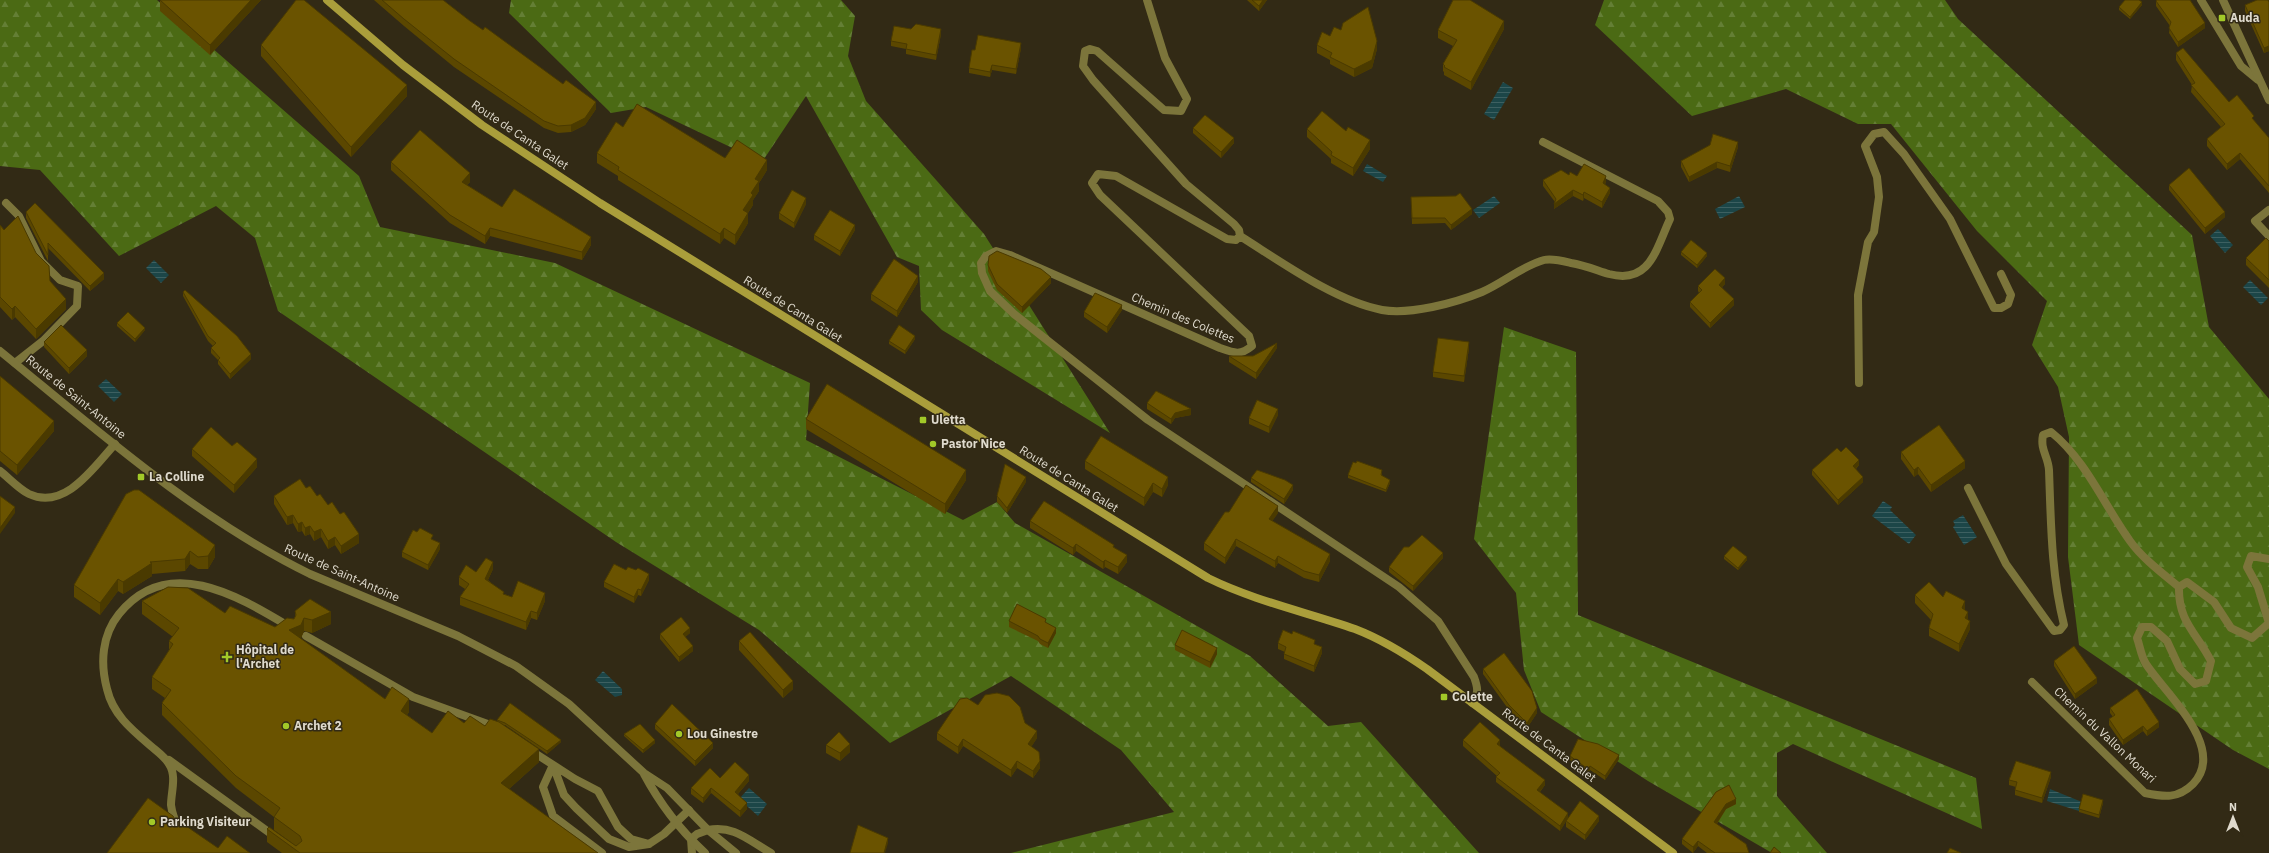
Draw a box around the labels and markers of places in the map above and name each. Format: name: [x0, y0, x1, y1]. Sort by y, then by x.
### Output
place label: Auda: [2230, 10, 2260, 25]
marker: Auda: [2217, 13, 2227, 23]
place label: Uletta: [931, 412, 966, 427]
marker: Uletta: [918, 415, 928, 425]
place label: Pastor Nice: [941, 436, 1006, 451]
marker: Pastor Nice: [928, 439, 938, 449]
place label: La Colline: [149, 469, 204, 484]
marker: La Colline: [136, 472, 146, 482]
place label: Hôpital de l'Archet: [236, 642, 294, 671]
marker: Hôpital de l'Archet: [221, 651, 233, 663]
place label: Colette: [1452, 689, 1493, 704]
marker: Colette: [1439, 692, 1449, 702]
place label: Archet 2: [294, 718, 342, 733]
marker: Archet 2: [281, 721, 291, 731]
place label: Lou Ginestre: [687, 726, 758, 741]
marker: Lou Ginestre: [674, 729, 684, 739]
place label: Parking Visiteur: [160, 814, 250, 829]
marker: Parking Visiteur: [147, 817, 157, 827]

